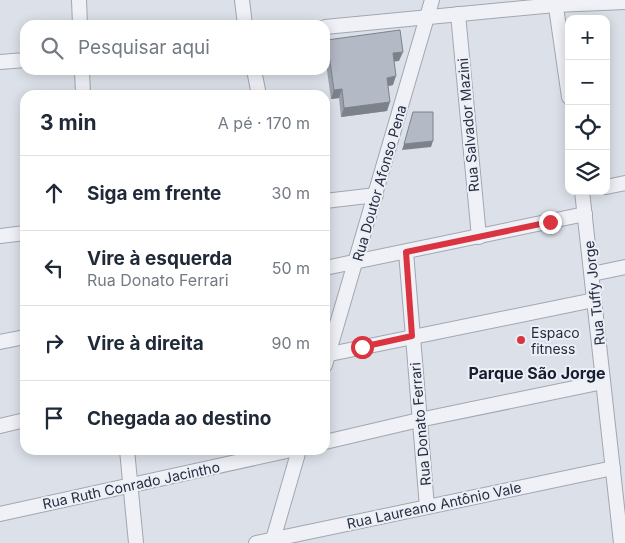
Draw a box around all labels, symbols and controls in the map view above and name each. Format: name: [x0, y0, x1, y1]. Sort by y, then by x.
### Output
map controls: [565, 15, 610, 195]
button: +: [565, 15, 610, 60]
search box: [20, 20, 330, 75]
icon: search: [38, 34, 66, 62]
text: Pesquisar aqui: [78, 36, 210, 59]
street label: Rua Salvador Mazini: [454, 57, 482, 193]
button: −: [565, 60, 610, 105]
street label: Rua Doutor Afonso Pena: [349, 103, 409, 263]
button: locate: [565, 105, 610, 150]
text: 3 min: [40, 110, 96, 135]
text: A pé · 170 m: [218, 113, 310, 133]
button: layers: [565, 150, 610, 195]
icon: ahead: [40, 179, 68, 207]
text: Siga em frente: [87, 182, 221, 205]
text: 30 m: [272, 183, 310, 203]
route end: [539, 211, 562, 234]
street label: Rua Tuffy Jorge: [580, 240, 608, 346]
text: Vire à esquerda: [87, 247, 232, 270]
icon: left: [40, 254, 68, 282]
text: 50 m: [272, 258, 310, 278]
text: Rua Donato Ferrari: [87, 270, 229, 290]
place label: Espaco fitness: [531, 324, 580, 357]
icon: right: [40, 329, 68, 357]
text: Vire à direita: [87, 332, 204, 355]
text: 90 m: [271, 333, 310, 353]
marker: Espaco fitness: [515, 334, 527, 346]
route start: [351, 336, 374, 359]
street label: Rua Donato Ferrari: [406, 362, 434, 486]
district label: Parque São Jorge: [468, 363, 606, 383]
icon: arrive: [40, 404, 68, 432]
text: Chegada ao destino: [87, 407, 271, 430]
street label: Rua Ruth Conrado Jacintho: [41, 458, 221, 512]
street label: Rua Laureano Antônio Vale: [345, 478, 523, 532]

